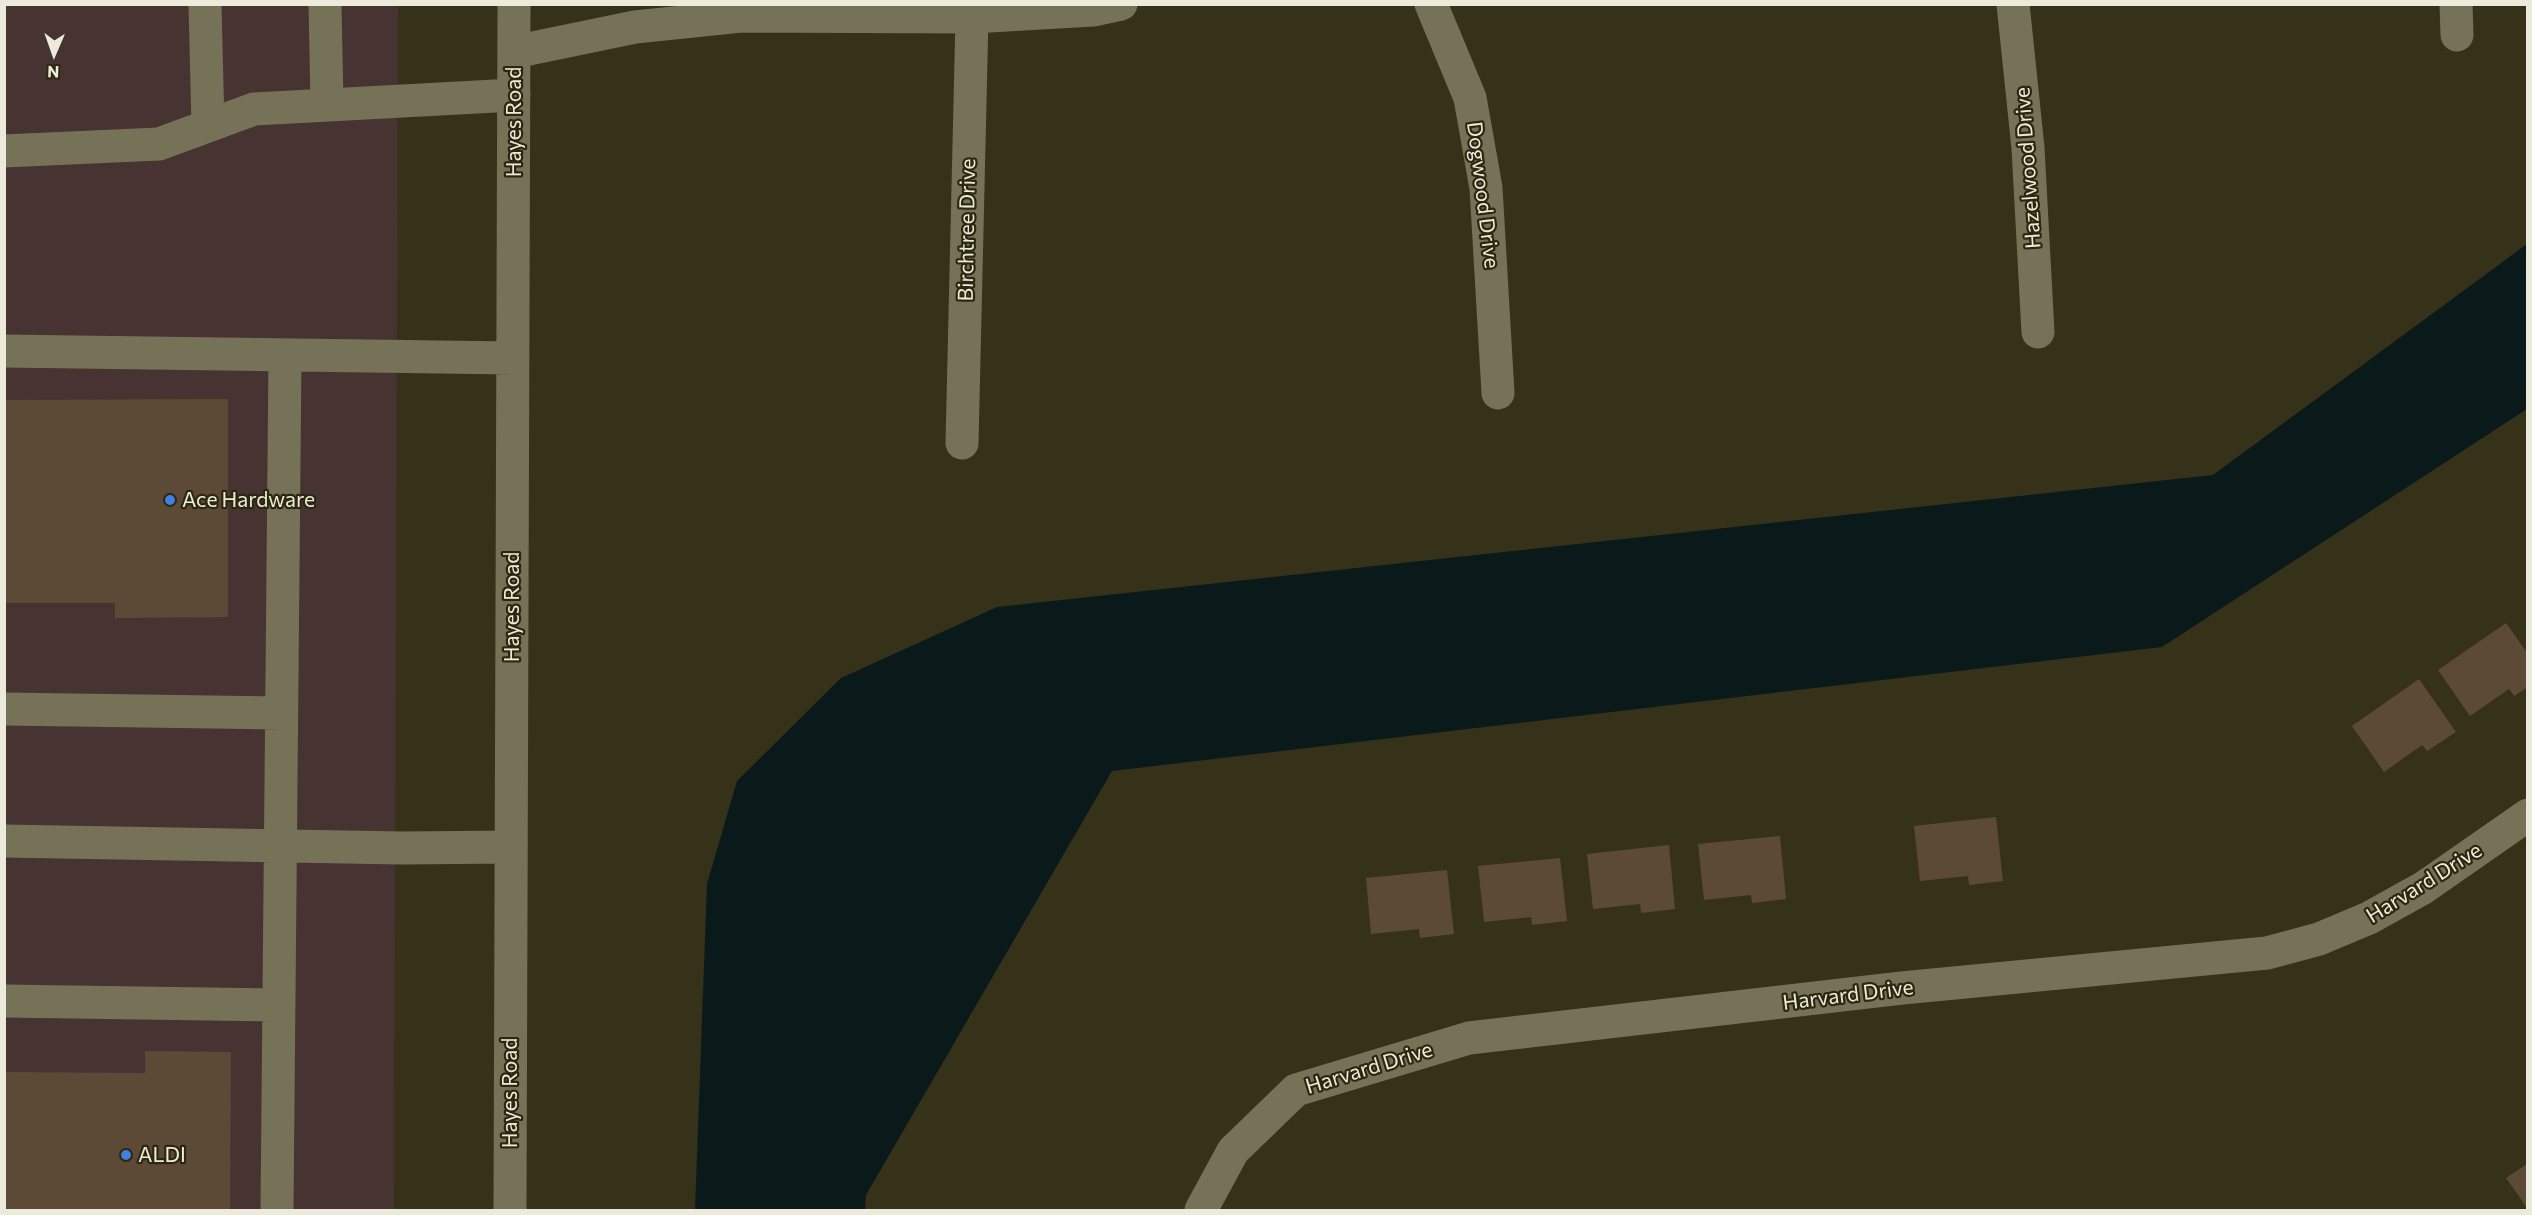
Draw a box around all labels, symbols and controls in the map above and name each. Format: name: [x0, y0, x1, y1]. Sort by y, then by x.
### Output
north arrow: [24, 24, 84, 84]
text: N: [47, 63, 60, 82]
street label: Hayes Road: [501, 67, 527, 177]
street label: Hazelwood Drive: [2010, 86, 2046, 250]
street label: Dogwood Drive: [1461, 120, 1505, 270]
street label: Birchtree Drive: [953, 158, 981, 302]
place label: Ace Hardware: [182, 487, 315, 513]
marker: Ace Hardware: [163, 493, 177, 507]
street label: Hayes Road: [499, 552, 525, 662]
street label: Harvard Drive: [2362, 837, 2486, 929]
street label: Harvard Drive: [1781, 974, 1915, 1016]
street label: Harvard Drive: [1302, 1037, 1436, 1099]
street label: Hayes Road: [497, 1038, 523, 1148]
place label: ALDI: [138, 1142, 186, 1168]
marker: ALDI: [119, 1148, 133, 1162]

